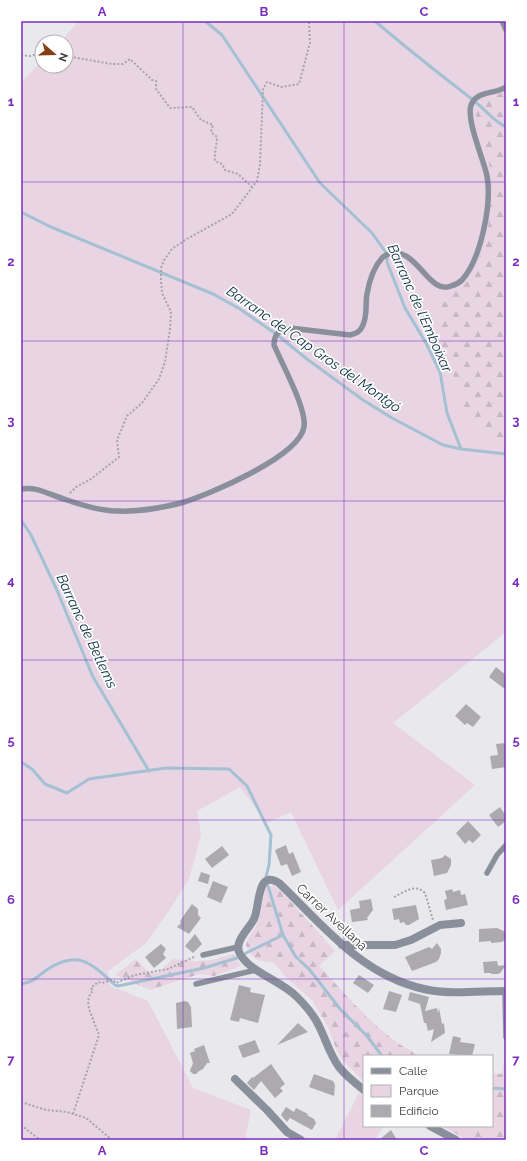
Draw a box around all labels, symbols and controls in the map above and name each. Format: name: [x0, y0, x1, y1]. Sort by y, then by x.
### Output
text: A: [98, 4, 107, 19]
text: B: [260, 4, 269, 19]
text: C: [420, 4, 429, 19]
north arrow: [34, 34, 74, 74]
text: N: [55, 51, 70, 63]
text: 1: [8, 94, 15, 109]
text: 1: [513, 94, 520, 109]
water label: Barranc de l'Emboixar: [384, 241, 456, 376]
text: 2: [7, 254, 15, 269]
text: 2: [512, 254, 520, 269]
water label: Barranc del Cap Gros del Montgó: [224, 283, 404, 415]
text: 3: [7, 413, 15, 428]
text: 3: [512, 413, 520, 428]
water label: Barranc de Betlems: [54, 571, 121, 691]
text: 4: [7, 573, 15, 588]
text: 4: [512, 573, 520, 588]
text: 5: [7, 733, 15, 748]
text: 5: [512, 733, 520, 748]
street label: Carrer Avellana: [294, 880, 370, 954]
text: 6: [7, 892, 15, 907]
text: 6: [512, 892, 520, 907]
text: 7: [7, 1052, 15, 1067]
text: 7: [512, 1052, 520, 1067]
legend: [363, 1055, 493, 1127]
text: Calle: [399, 1064, 427, 1078]
text: Parque: [399, 1084, 439, 1098]
text: Edificio: [399, 1104, 439, 1118]
text: A: [98, 1143, 107, 1158]
text: B: [260, 1143, 269, 1158]
text: C: [420, 1143, 429, 1158]

